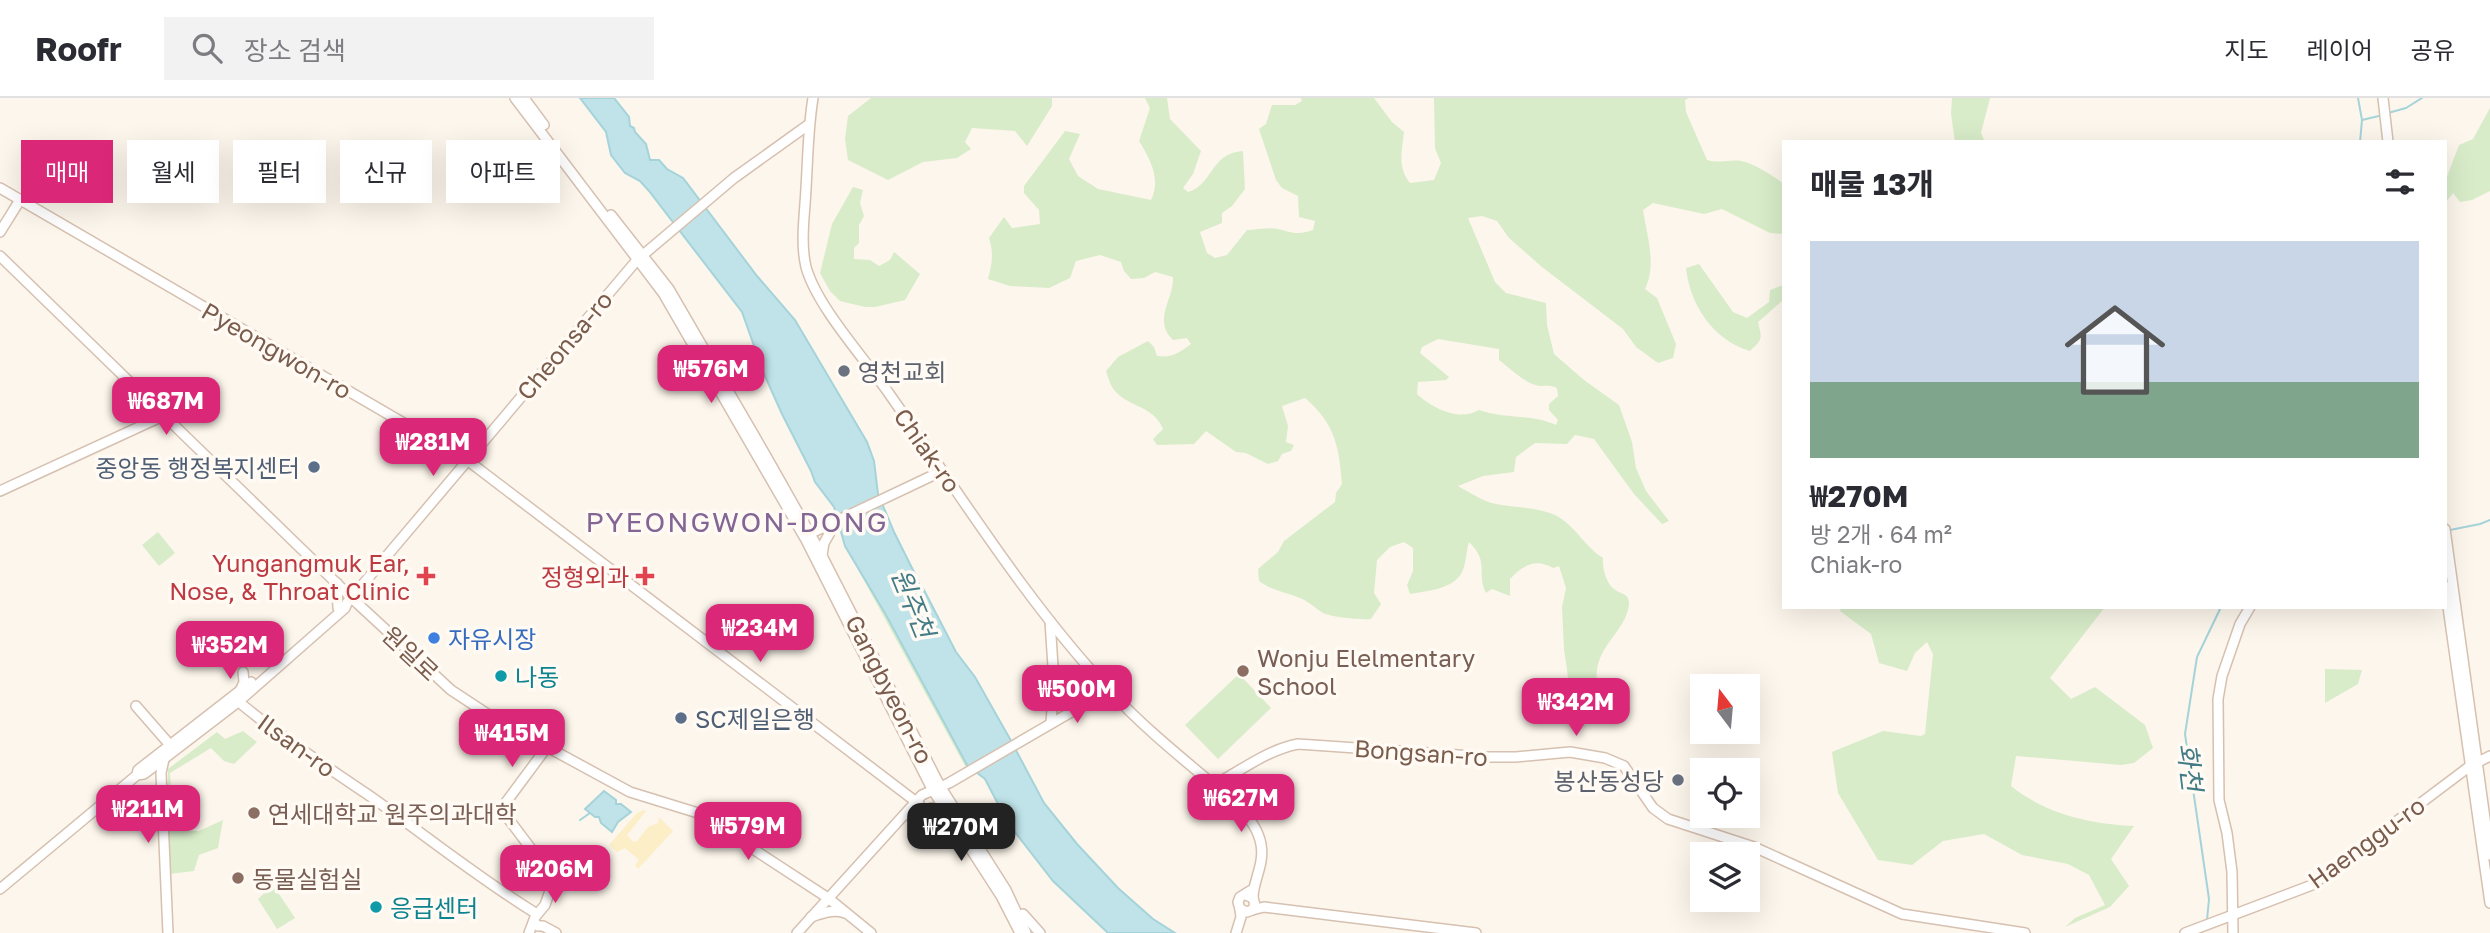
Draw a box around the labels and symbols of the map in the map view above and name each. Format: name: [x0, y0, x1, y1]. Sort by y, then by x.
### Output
street label: Cheonsa-ro: [510, 285, 618, 405]
street label: Pyeongwon-ro: [197, 295, 357, 405]
pin: ₩576M: [662, 345, 760, 405]
place label: 영천교회: [858, 357, 946, 386]
marker: 영천교회: [836, 363, 852, 379]
pin: ₩687M: [117, 378, 215, 437]
street label: Chiak-ro: [889, 402, 967, 498]
pin: ₩281M: [384, 418, 482, 478]
place label: 중앙동 행정복지센터: [95, 453, 300, 482]
marker: 중앙동 행정복지센터: [306, 459, 322, 475]
district label: PYEONGWON-DONG: [586, 505, 888, 538]
place label: Yungangmuk Ear, Nose, & Throat Clinic: [169, 548, 410, 605]
place label: 정형외과: [541, 562, 629, 591]
water label: 원주천: [885, 564, 942, 645]
marker: Yungangmuk Ear, Nose, & Throat Clinic: [416, 566, 436, 586]
marker: 정형외과: [635, 566, 655, 586]
pin: ₩234M: [711, 604, 809, 664]
street label: Gangbyeon-ro: [840, 610, 940, 768]
street label: 원일로: [377, 620, 445, 686]
pin: ₩352M: [181, 622, 279, 681]
place label: 자유시장: [448, 624, 536, 653]
marker: 자유시장: [426, 630, 442, 646]
place label: Wonju Elelmentary School: [1257, 643, 1475, 700]
place label: 나동: [515, 662, 559, 691]
marker: Wonju Elelmentary School: [1235, 663, 1251, 679]
pin: ₩500M: [1028, 666, 1126, 725]
marker: 나동: [493, 668, 509, 684]
north arrow: [1690, 674, 1760, 744]
pin: ₩342M: [1527, 678, 1625, 738]
place label: SC제일은행: [695, 704, 815, 733]
street label: Ilsan-ro: [253, 707, 341, 783]
pin: ₩415M: [463, 710, 561, 769]
marker: SC제일은행: [673, 710, 689, 726]
street label: Bongsan-ro: [1353, 733, 1489, 771]
water label: 화천: [2172, 741, 2209, 796]
place label: 봉산동성당: [1554, 766, 1664, 795]
marker: 봉산동성당: [1670, 772, 1686, 788]
pin: ₩627M: [1192, 774, 1290, 834]
pin: ₩211M: [99, 786, 197, 845]
street label: Haenggu-ro: [2302, 790, 2430, 894]
place label: 연세대학교 원주의과대학: [268, 799, 517, 828]
pin: ₩579M: [699, 802, 797, 862]
pin: ₩270M: [912, 804, 1010, 863]
marker: 연세대학교 원주의과대학: [246, 805, 262, 821]
pin: ₩206M: [506, 846, 604, 905]
place label: 동물실험실: [252, 864, 362, 893]
marker: 동물실험실: [230, 870, 246, 886]
place label: 응급센터: [390, 893, 478, 922]
marker: 응급센터: [368, 899, 384, 915]

